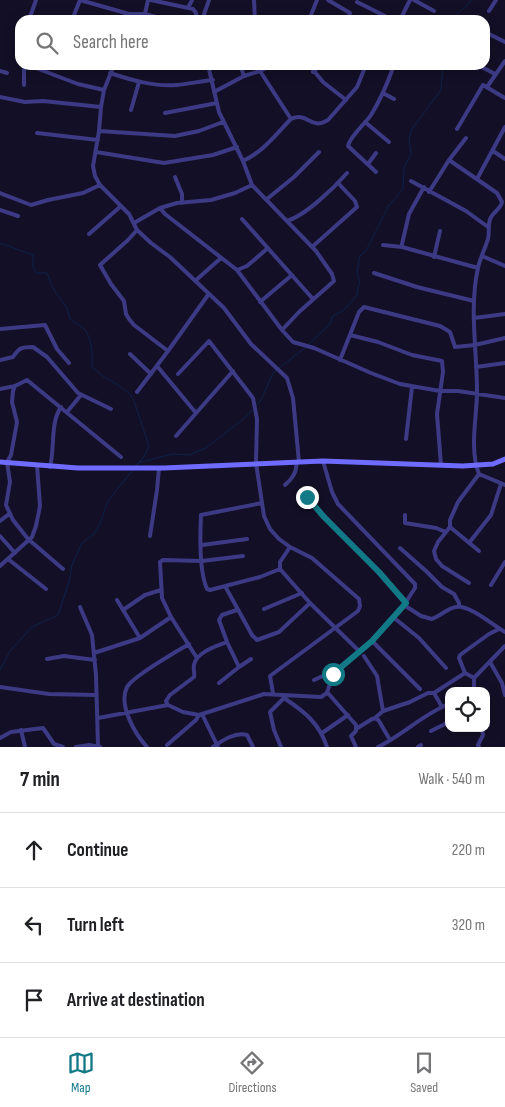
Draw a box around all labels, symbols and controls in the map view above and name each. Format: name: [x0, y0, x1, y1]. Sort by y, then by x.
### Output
search box: [15, 15, 490, 70]
icon: search: [33, 29, 61, 57]
text: Search here: [73, 31, 149, 54]
route end: [296, 486, 319, 509]
route start: [322, 663, 345, 686]
map controls: [445, 687, 490, 732]
button: locate: [445, 687, 490, 732]
text: 7 min: [20, 767, 60, 792]
text: Walk · 540 m: [418, 770, 485, 789]
icon: ahead: [20, 836, 48, 864]
text: Continue: [67, 839, 128, 862]
text: 220 m: [452, 841, 485, 860]
icon: left: [20, 911, 48, 939]
text: Turn left: [67, 914, 124, 937]
text: 320 m: [452, 916, 485, 935]
icon: arrive: [20, 986, 48, 1014]
text: Arrive at destination: [67, 989, 205, 1012]
tab: Map: [67, 1049, 95, 1096]
tab: Directions: [228, 1049, 277, 1096]
tab: Saved: [410, 1049, 438, 1096]

